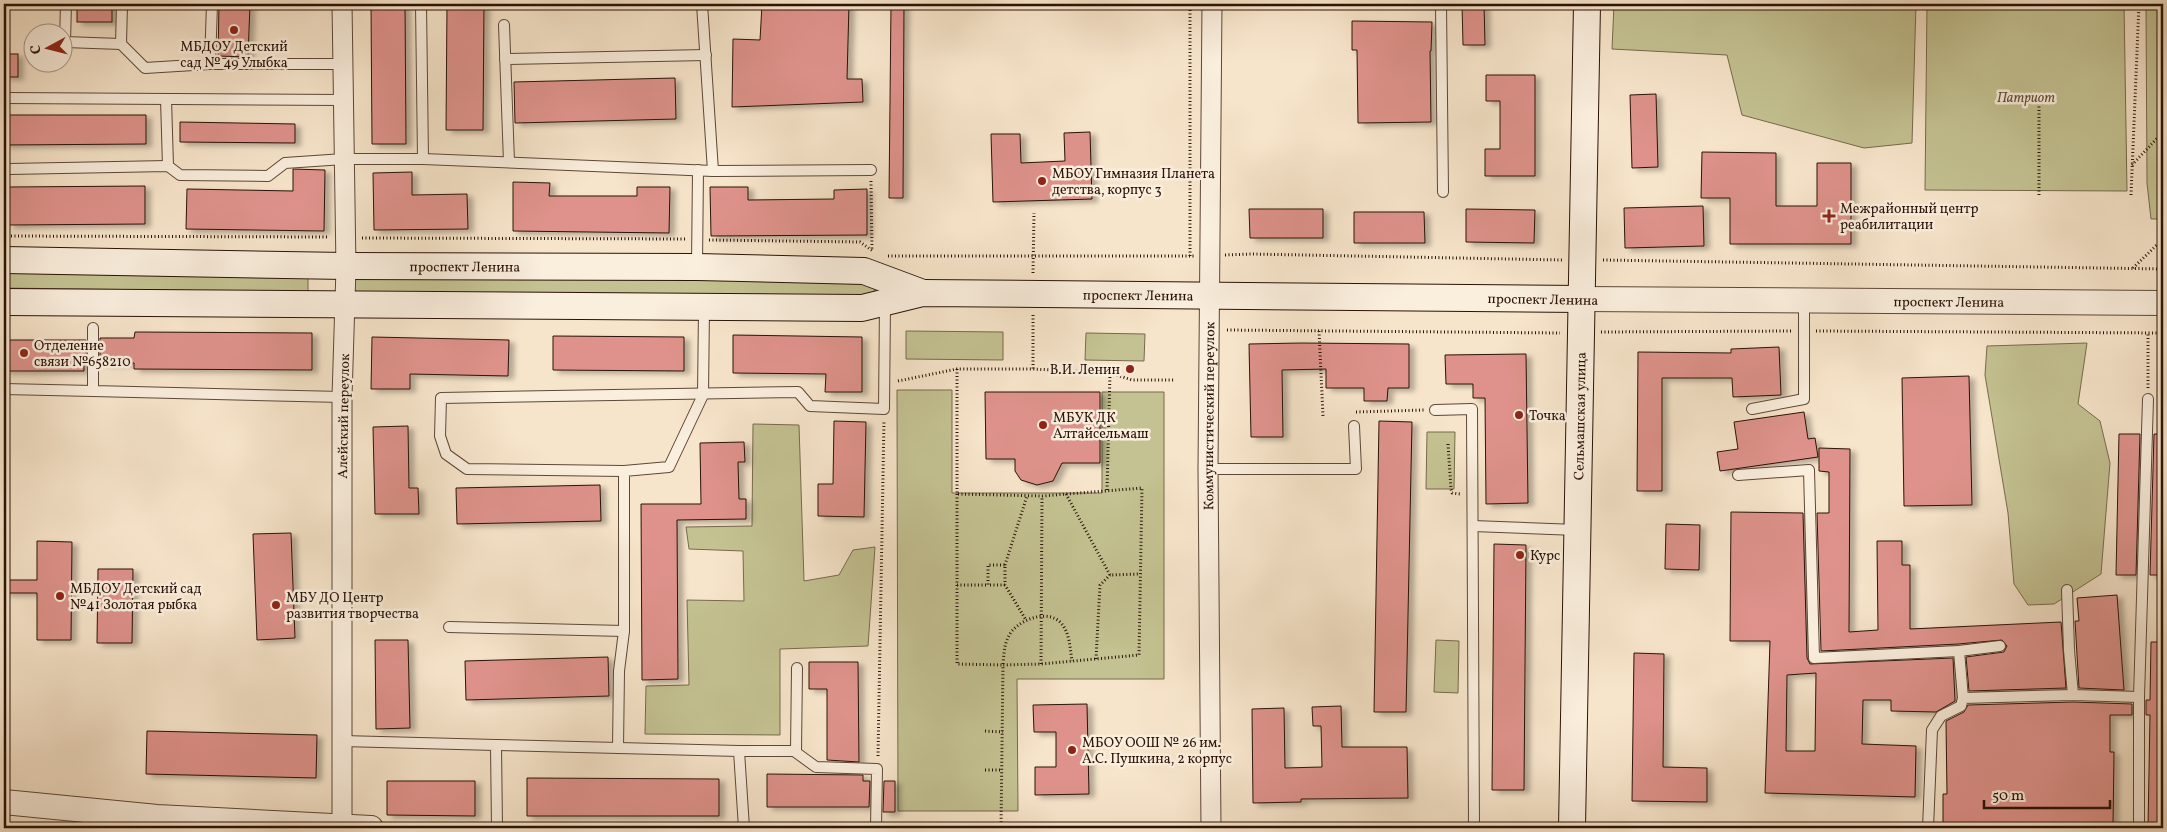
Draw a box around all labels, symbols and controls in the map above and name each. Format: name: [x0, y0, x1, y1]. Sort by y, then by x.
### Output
north arrow: [22, 22, 72, 72]
marker: МБДОУ Детский сад № 49 Улыбка: [228, 24, 240, 36]
place label: МБДОУ Детский сад № 49 Улыбка: [180, 38, 288, 73]
text: С: [27, 44, 47, 55]
park label: Патриот: [1997, 89, 2055, 108]
place label: МБОУ Гимназия Планета детства, корпус 3: [1052, 165, 1215, 200]
marker: МБОУ Гимназия Планета детства, корпус 3: [1036, 175, 1048, 187]
place label: Межрайонный центр реабилитации: [1840, 200, 1979, 235]
marker: Межрайонный центр реабилитации: [1822, 209, 1836, 223]
street label: проспект Ленина: [410, 258, 520, 277]
street label: проспект Ленина: [1083, 286, 1194, 306]
street label: проспект Ленина: [1488, 290, 1598, 311]
street label: проспект Ленина: [1894, 293, 2004, 313]
street label: Коммунистический переулок: [1200, 321, 1220, 510]
place label: Отделение связи №658210: [34, 337, 131, 372]
marker: Отделение связи №658210: [18, 347, 30, 359]
street label: Сельмашская улица: [1570, 352, 1592, 480]
street label: Алейский переулок: [334, 353, 355, 479]
place label: В.И. Ленин: [1050, 361, 1120, 380]
marker: В.И. Ленин: [1124, 363, 1136, 375]
place label: Точка: [1529, 407, 1566, 426]
place label: МБУК ДК Алтайсельмаш: [1053, 409, 1149, 444]
marker: Точка: [1513, 409, 1525, 421]
marker: МБУК ДК Алтайсельмаш: [1037, 419, 1049, 431]
place label: Курс: [1530, 547, 1560, 566]
marker: Курс: [1514, 549, 1526, 561]
place label: МБДОУ Детский сад №41 Золотая рыбка: [70, 580, 202, 615]
place label: МБУ ДО Центр развития творчества: [286, 589, 419, 624]
marker: МБДОУ Детский сад №41 Золотая рыбка: [54, 590, 66, 602]
marker: МБУ ДО Центр развития творчества: [270, 599, 282, 611]
place label: МБОУ ООШ № 26 им. А.С. Пушкина, 2 корпус: [1082, 734, 1232, 769]
marker: МБОУ ООШ № 26 им. А.С. Пушкина, 2 корпус: [1066, 744, 1078, 756]
scale bar: [1984, 777, 2111, 809]
text: 50 m: [1992, 786, 2024, 807]

